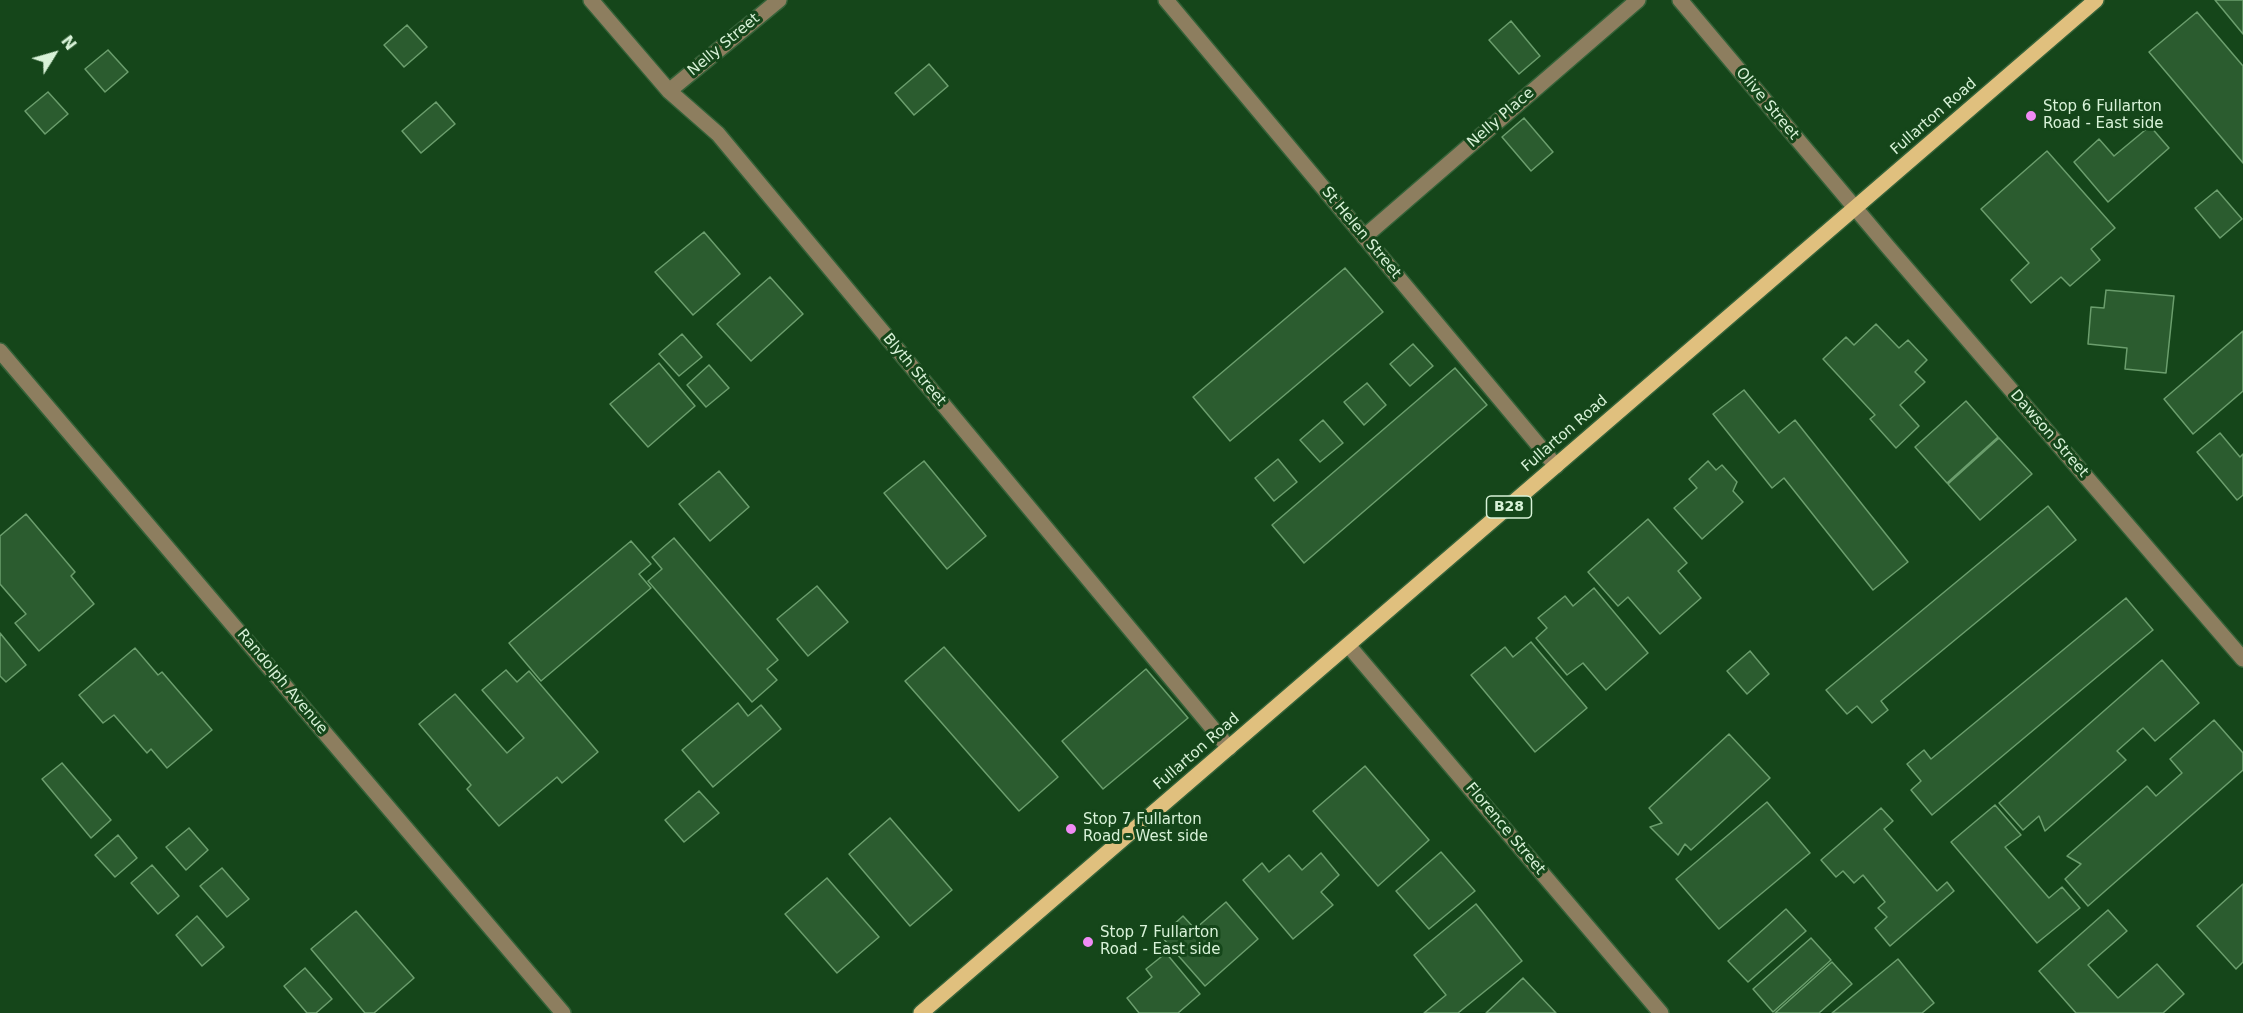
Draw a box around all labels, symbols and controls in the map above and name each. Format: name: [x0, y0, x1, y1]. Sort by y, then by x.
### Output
street label: Nelly Street: [685, 10, 763, 80]
north arrow: [24, 24, 84, 84]
text: N: [57, 32, 80, 54]
street label: Olive Street: [1732, 64, 1802, 144]
street label: Fullarton Road: [1887, 75, 1981, 159]
street label: Nelly Place: [1464, 84, 1538, 152]
place label: Stop 6 Fullarton Road - East side: [2043, 98, 2163, 133]
marker: Stop 6 Fullarton Road - East side: [2024, 109, 2038, 123]
street label: St Helen Street: [1317, 184, 1405, 282]
street label: Blyth Street: [878, 330, 950, 410]
street label: Dawson Street: [2006, 387, 2092, 481]
street label: Fullarton Road: [1518, 392, 1612, 476]
road number: B28: [1486, 496, 1532, 518]
street label: Randolph Avenue: [233, 626, 331, 738]
street label: Fullarton Road: [1150, 710, 1244, 794]
street label: Florence Street: [1461, 779, 1549, 879]
place label: Stop 7 Fullarton Road - West side: [1083, 811, 1208, 846]
marker: Stop 7 Fullarton Road - West side: [1064, 822, 1078, 836]
place label: Stop 7 Fullarton Road - East side: [1100, 924, 1220, 959]
marker: Stop 7 Fullarton Road - East side: [1081, 935, 1095, 949]

